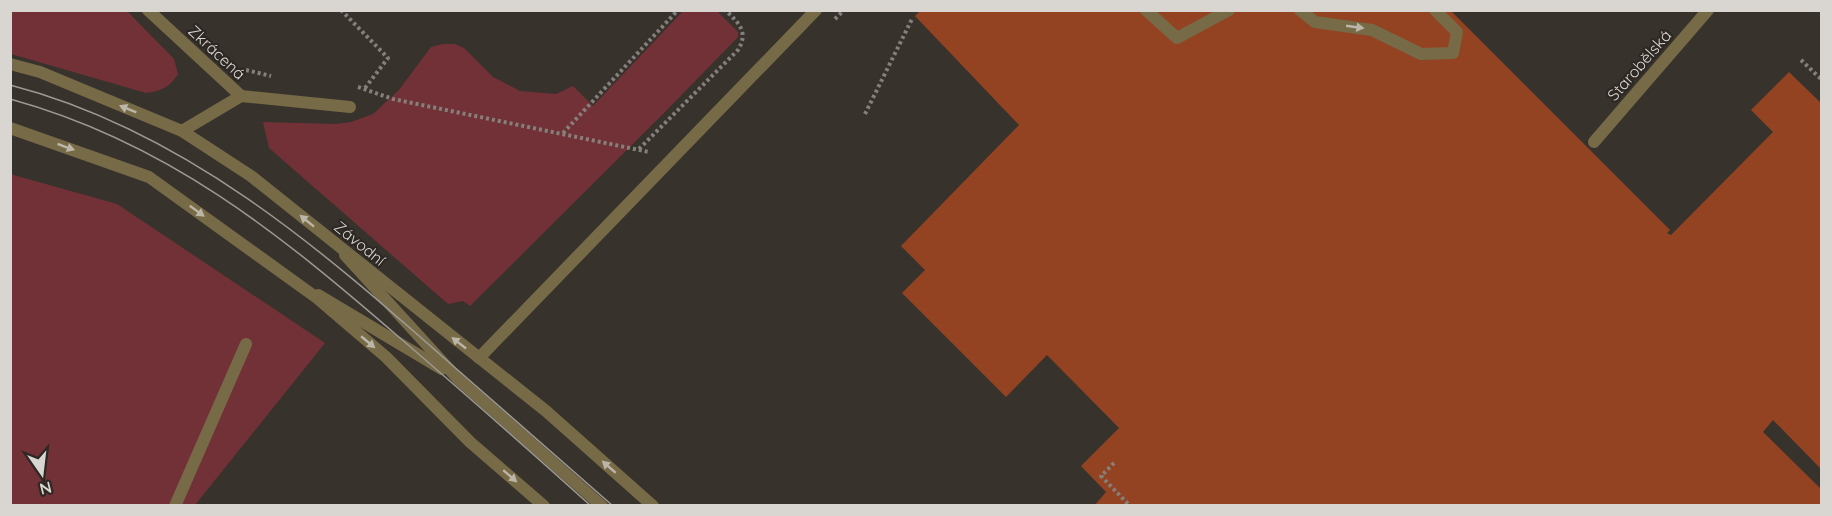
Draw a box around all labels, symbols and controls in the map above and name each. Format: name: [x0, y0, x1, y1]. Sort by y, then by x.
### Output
street label: Zkrácená: [184, 21, 250, 83]
one-way arrow: [1345, 23, 1364, 32]
street label: Starobělská: [1603, 25, 1675, 105]
one-way arrow: [119, 104, 137, 114]
one-way arrow: [57, 143, 75, 153]
one-way arrow: [188, 205, 204, 217]
one-way arrow: [300, 215, 315, 228]
street label: Závodní: [330, 216, 390, 270]
one-way arrow: [360, 335, 375, 348]
one-way arrow: [451, 336, 467, 349]
north arrow: [12, 444, 72, 504]
one-way arrow: [602, 460, 617, 474]
one-way arrow: [502, 469, 517, 482]
text: N: [38, 477, 54, 500]

